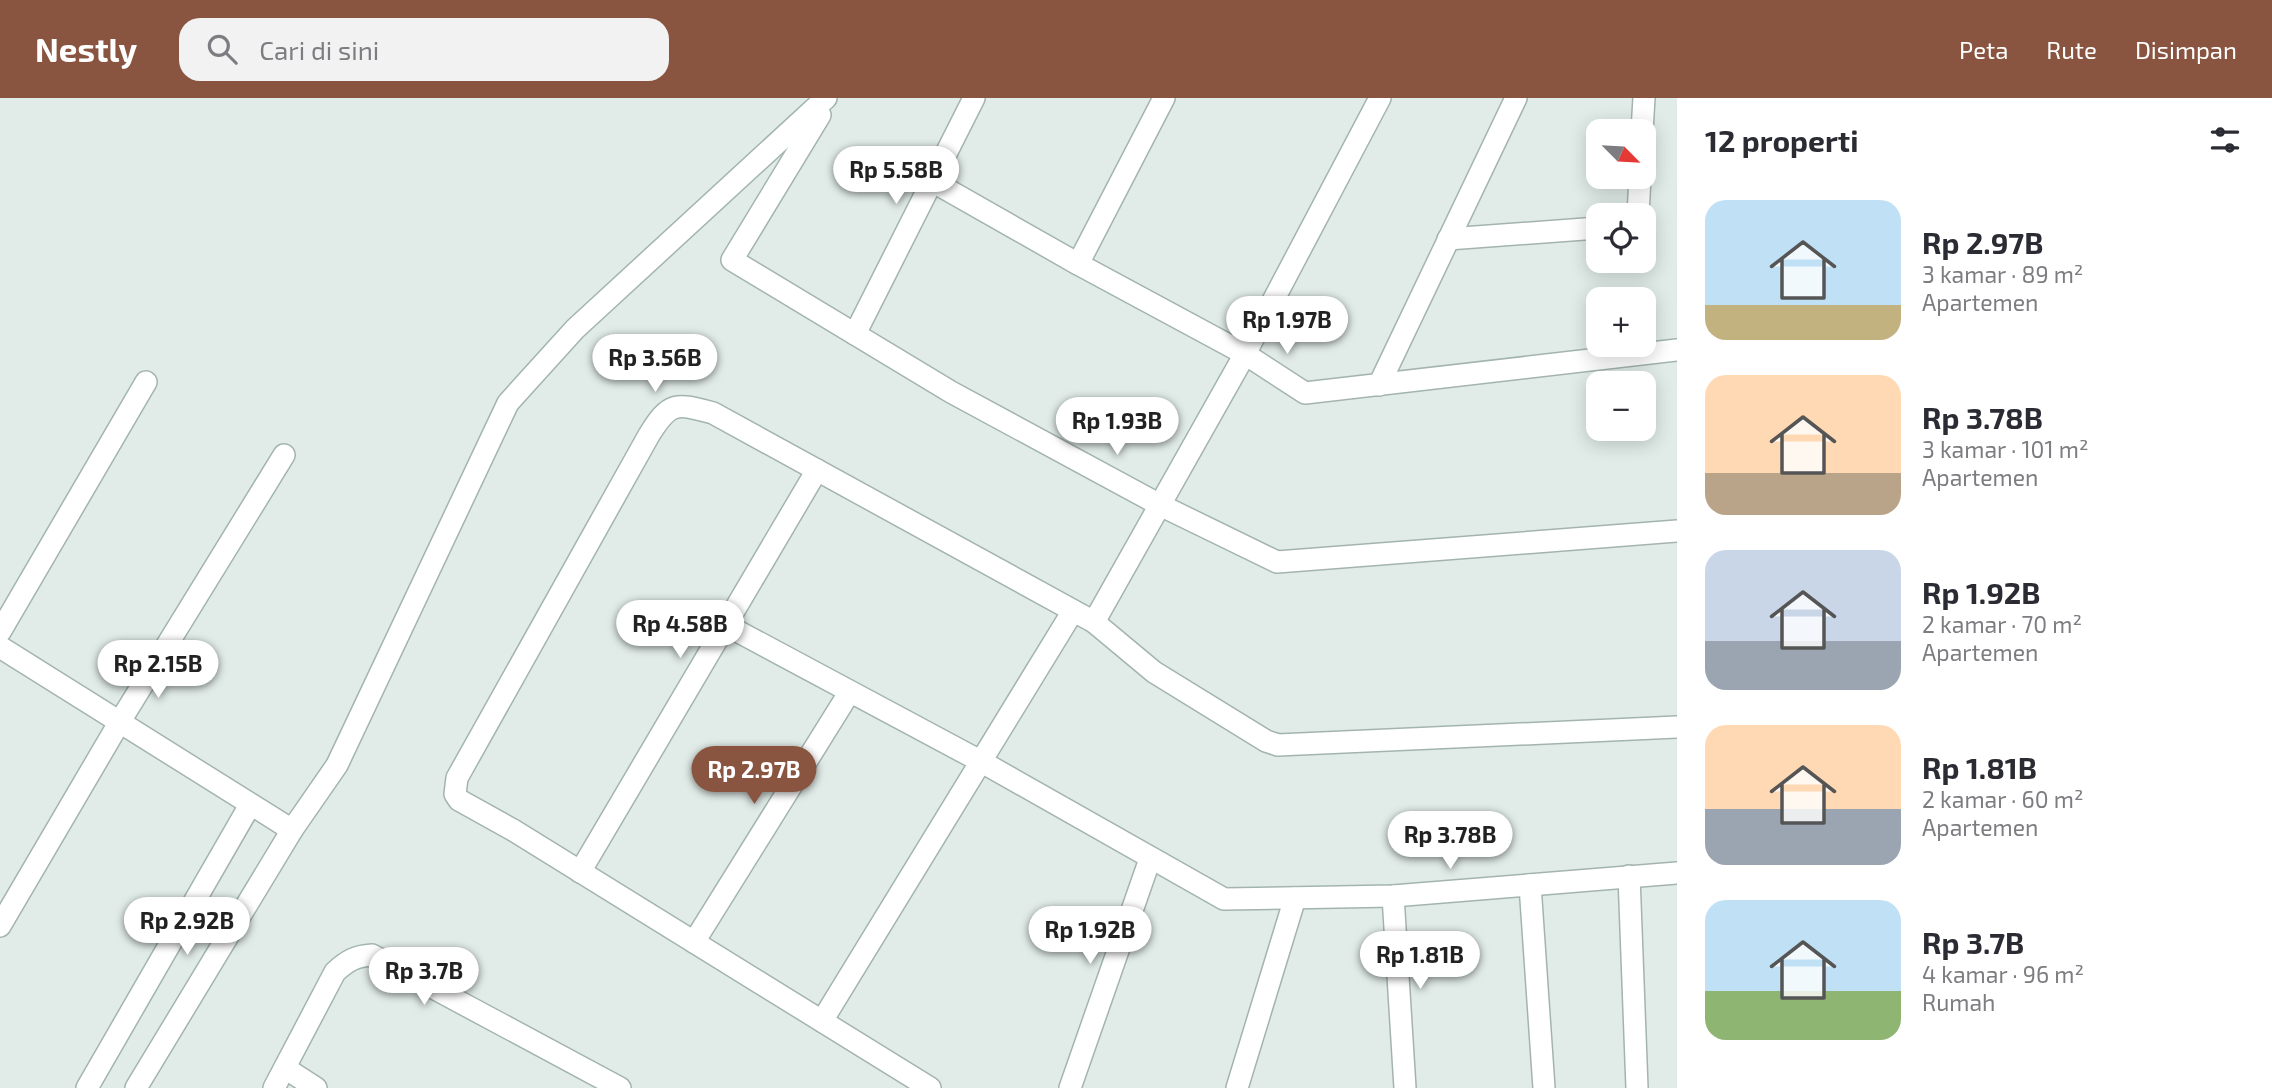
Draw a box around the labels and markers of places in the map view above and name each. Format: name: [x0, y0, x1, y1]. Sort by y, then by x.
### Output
pin: Rp 5.58B: [824, 146, 968, 206]
pin: Rp 1.97B: [1215, 296, 1359, 356]
pin: Rp 3.56B: [583, 334, 727, 394]
pin: Rp 1.93B: [1045, 398, 1189, 457]
pin: Rp 4.58B: [608, 601, 752, 660]
pin: Rp 2.15B: [86, 640, 230, 700]
pin: Rp 2.97B: [682, 746, 826, 806]
pin: Rp 3.78B: [1378, 812, 1522, 871]
pin: Rp 2.92B: [115, 898, 259, 957]
pin: Rp 1.92B: [1018, 906, 1162, 966]
pin: Rp 1.81B: [1348, 932, 1492, 991]
pin: Rp 3.7B: [359, 948, 489, 1007]

